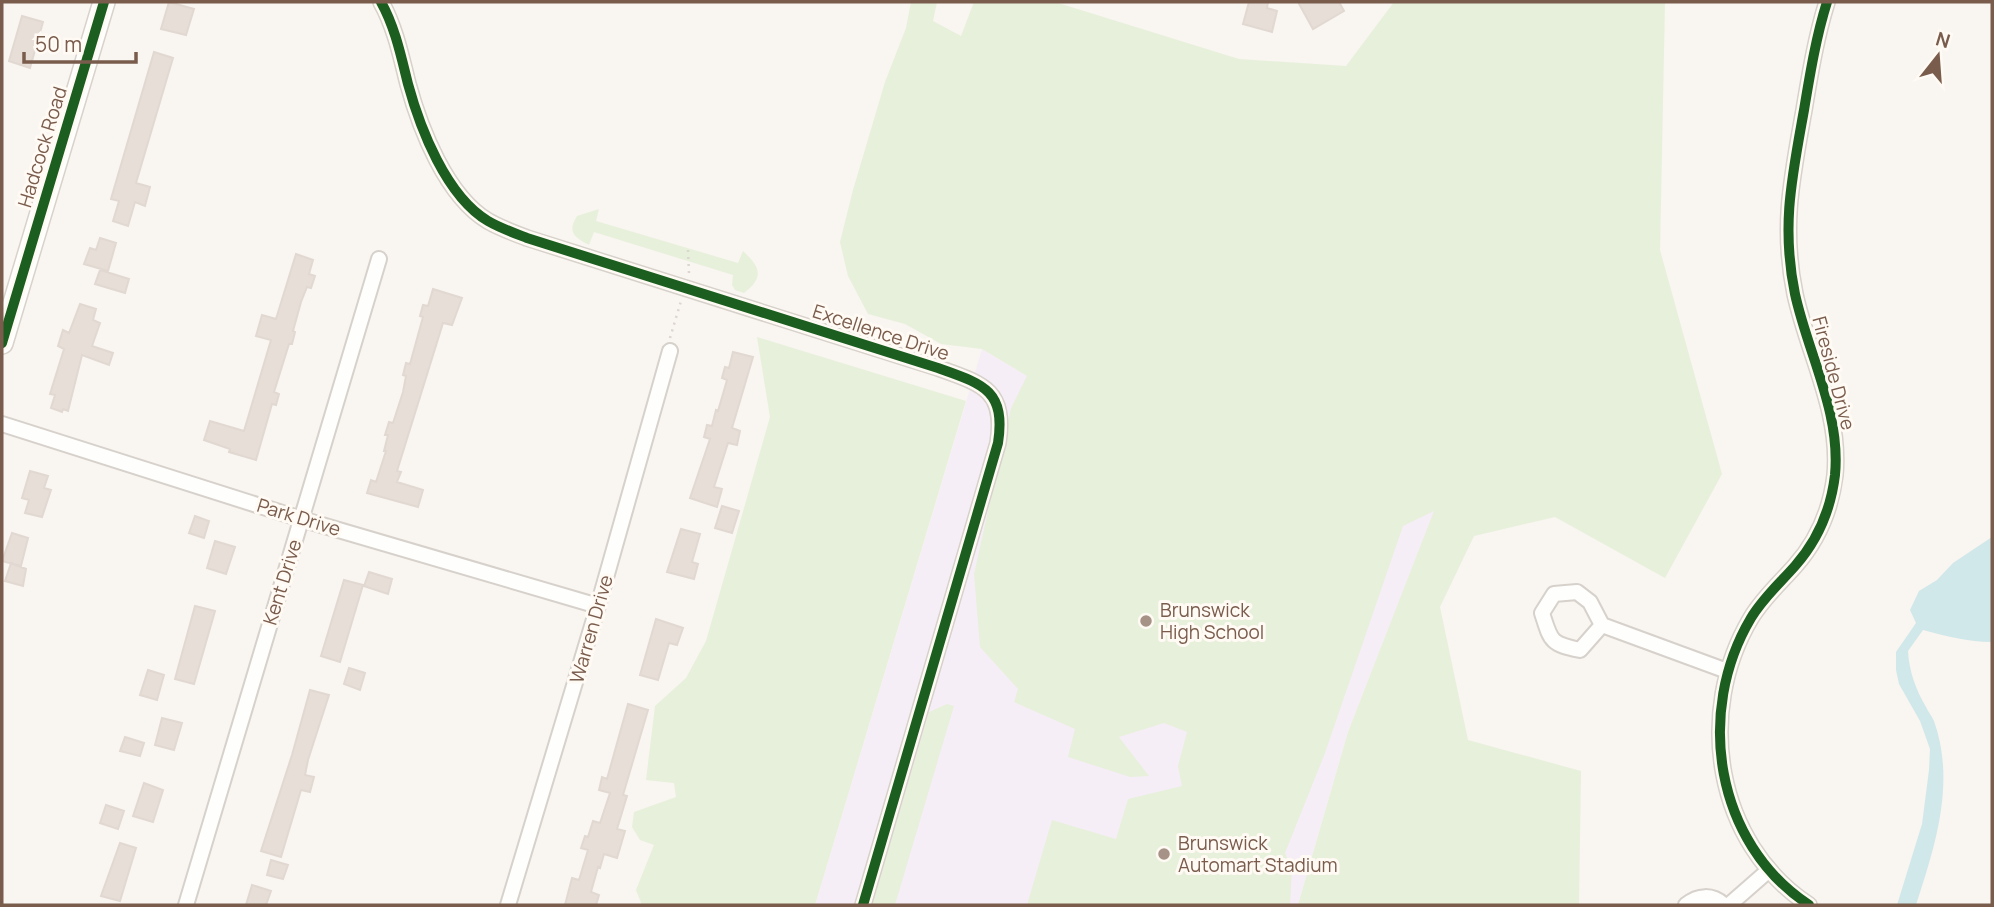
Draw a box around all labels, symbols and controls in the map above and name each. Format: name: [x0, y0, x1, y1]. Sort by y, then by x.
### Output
scale bar: [24, 21, 136, 65]
north arrow: [1903, 21, 1973, 91]
text: N: [1933, 25, 1953, 54]
text: 50 m: [35, 30, 82, 58]
street label: Hadcock Road: [11, 83, 73, 211]
street label: Excellence Drive: [809, 298, 953, 366]
street label: Fireside Drive: [1806, 313, 1862, 433]
street label: Park Drive: [254, 492, 344, 542]
street label: Kent Drive: [257, 536, 307, 628]
street label: Warren Drive: [563, 572, 619, 686]
place label: Brunswick High School: [1160, 597, 1264, 645]
marker: Brunswick High School: [1138, 613, 1154, 629]
place label: Brunswick Automart Stadium: [1178, 830, 1338, 878]
marker: Brunswick Automart Stadium: [1156, 846, 1172, 862]

